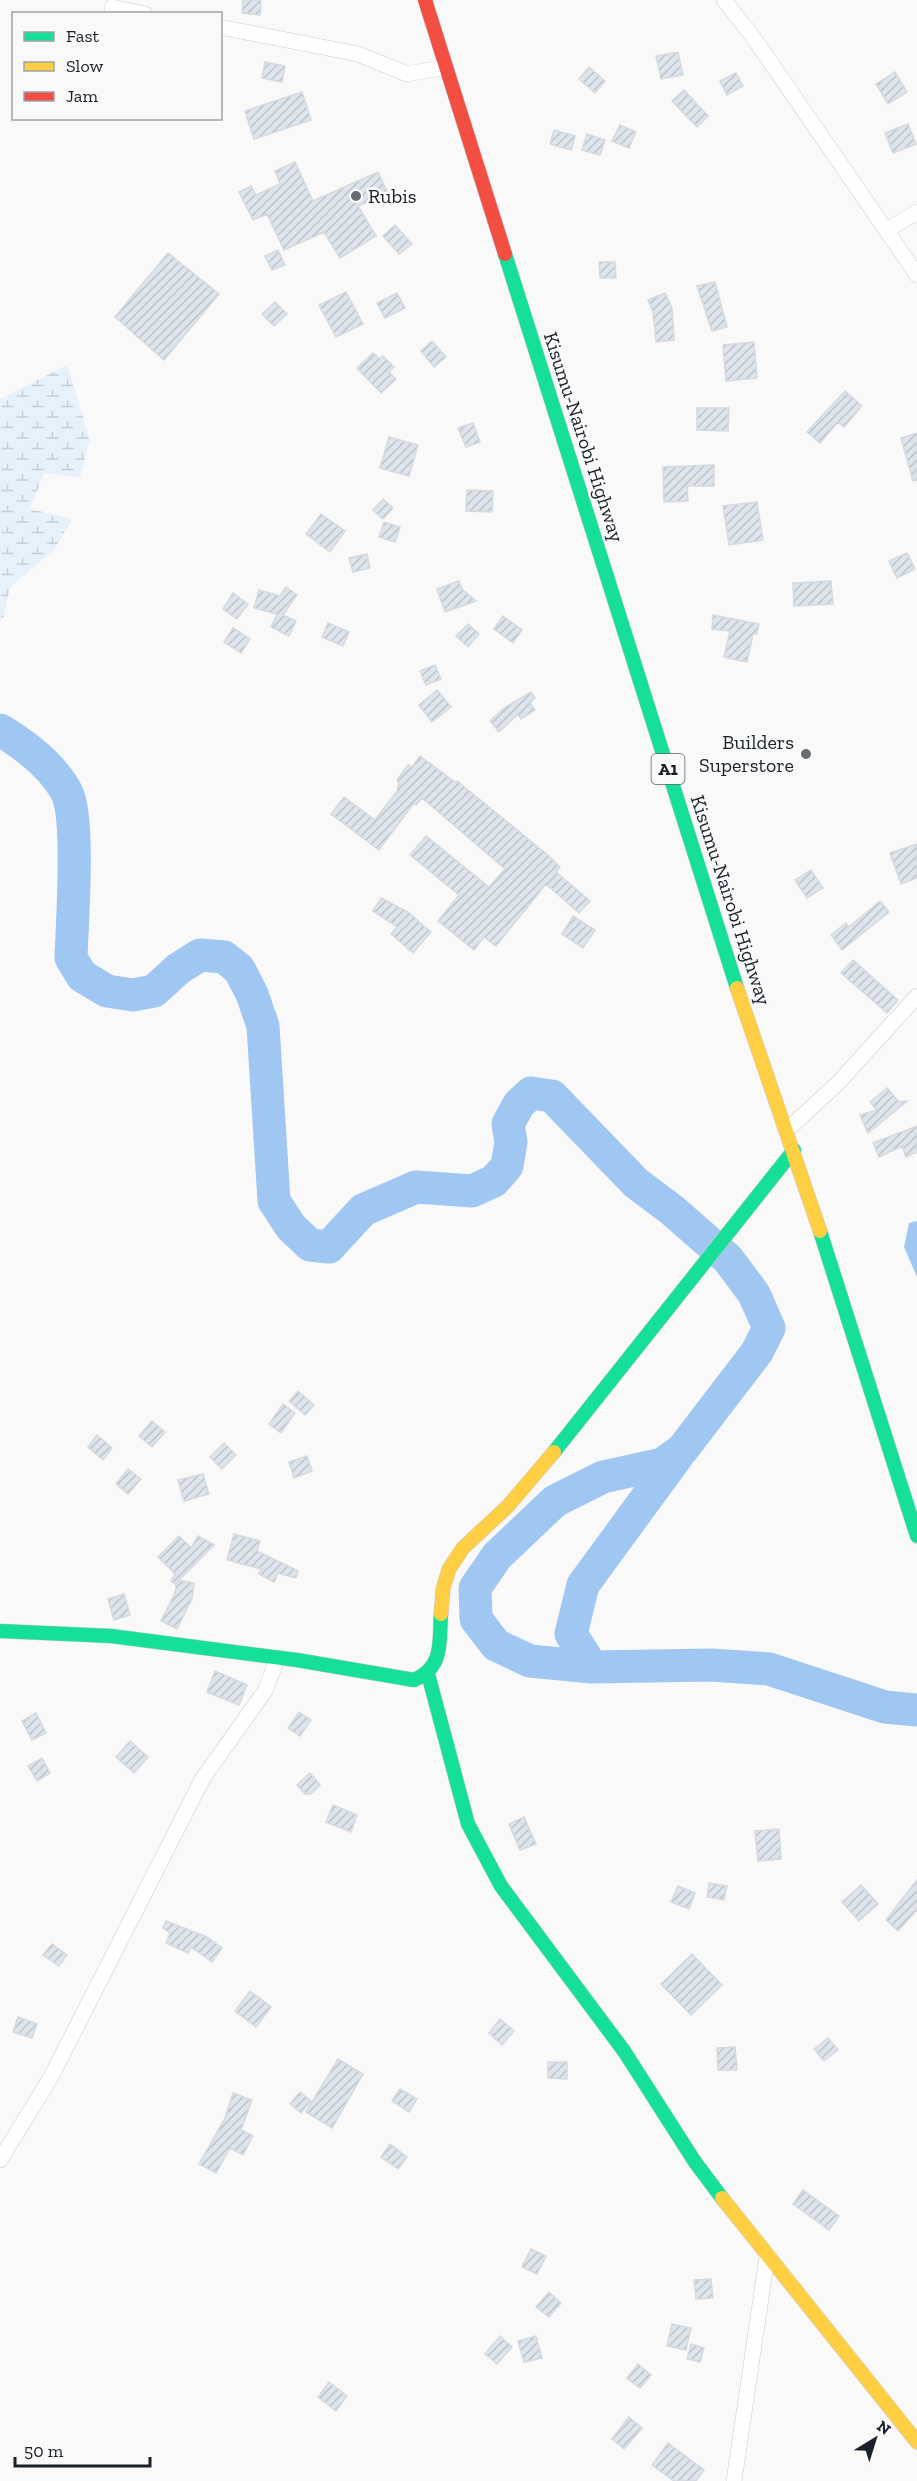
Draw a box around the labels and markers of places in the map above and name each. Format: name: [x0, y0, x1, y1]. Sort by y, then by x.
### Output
place label: Rubis: [368, 184, 417, 208]
marker: Rubis: [349, 189, 363, 203]
place label: Builders Superstore: [699, 730, 794, 777]
marker: Builders Superstore: [799, 747, 813, 761]

